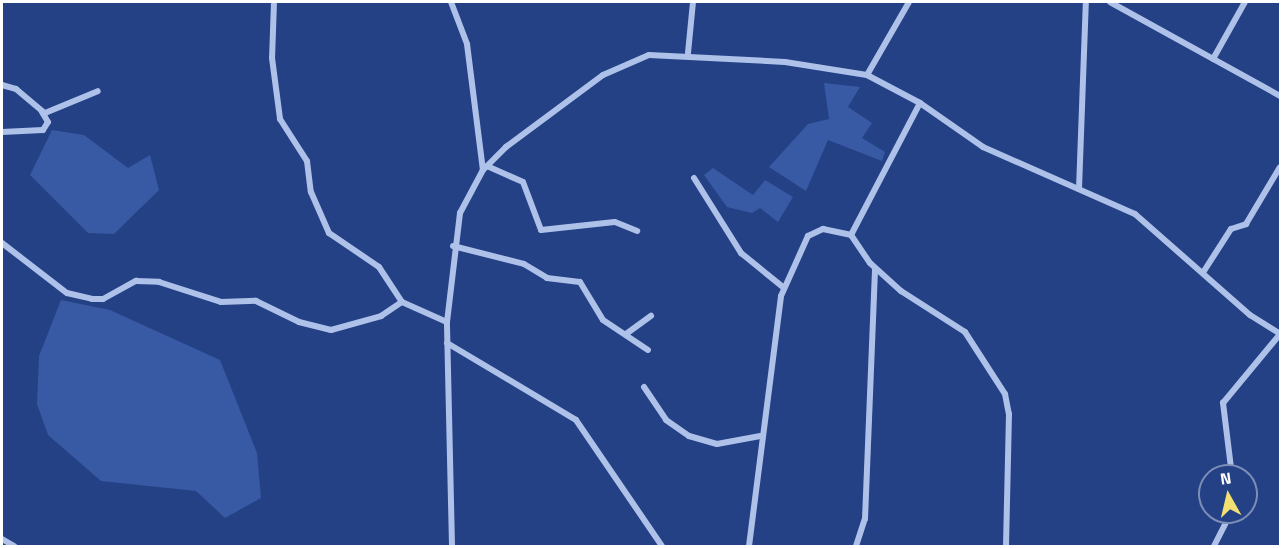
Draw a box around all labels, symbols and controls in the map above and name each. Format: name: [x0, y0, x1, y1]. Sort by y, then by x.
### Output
north arrow: [1198, 464, 1258, 524]
text: N: [1219, 466, 1233, 491]

